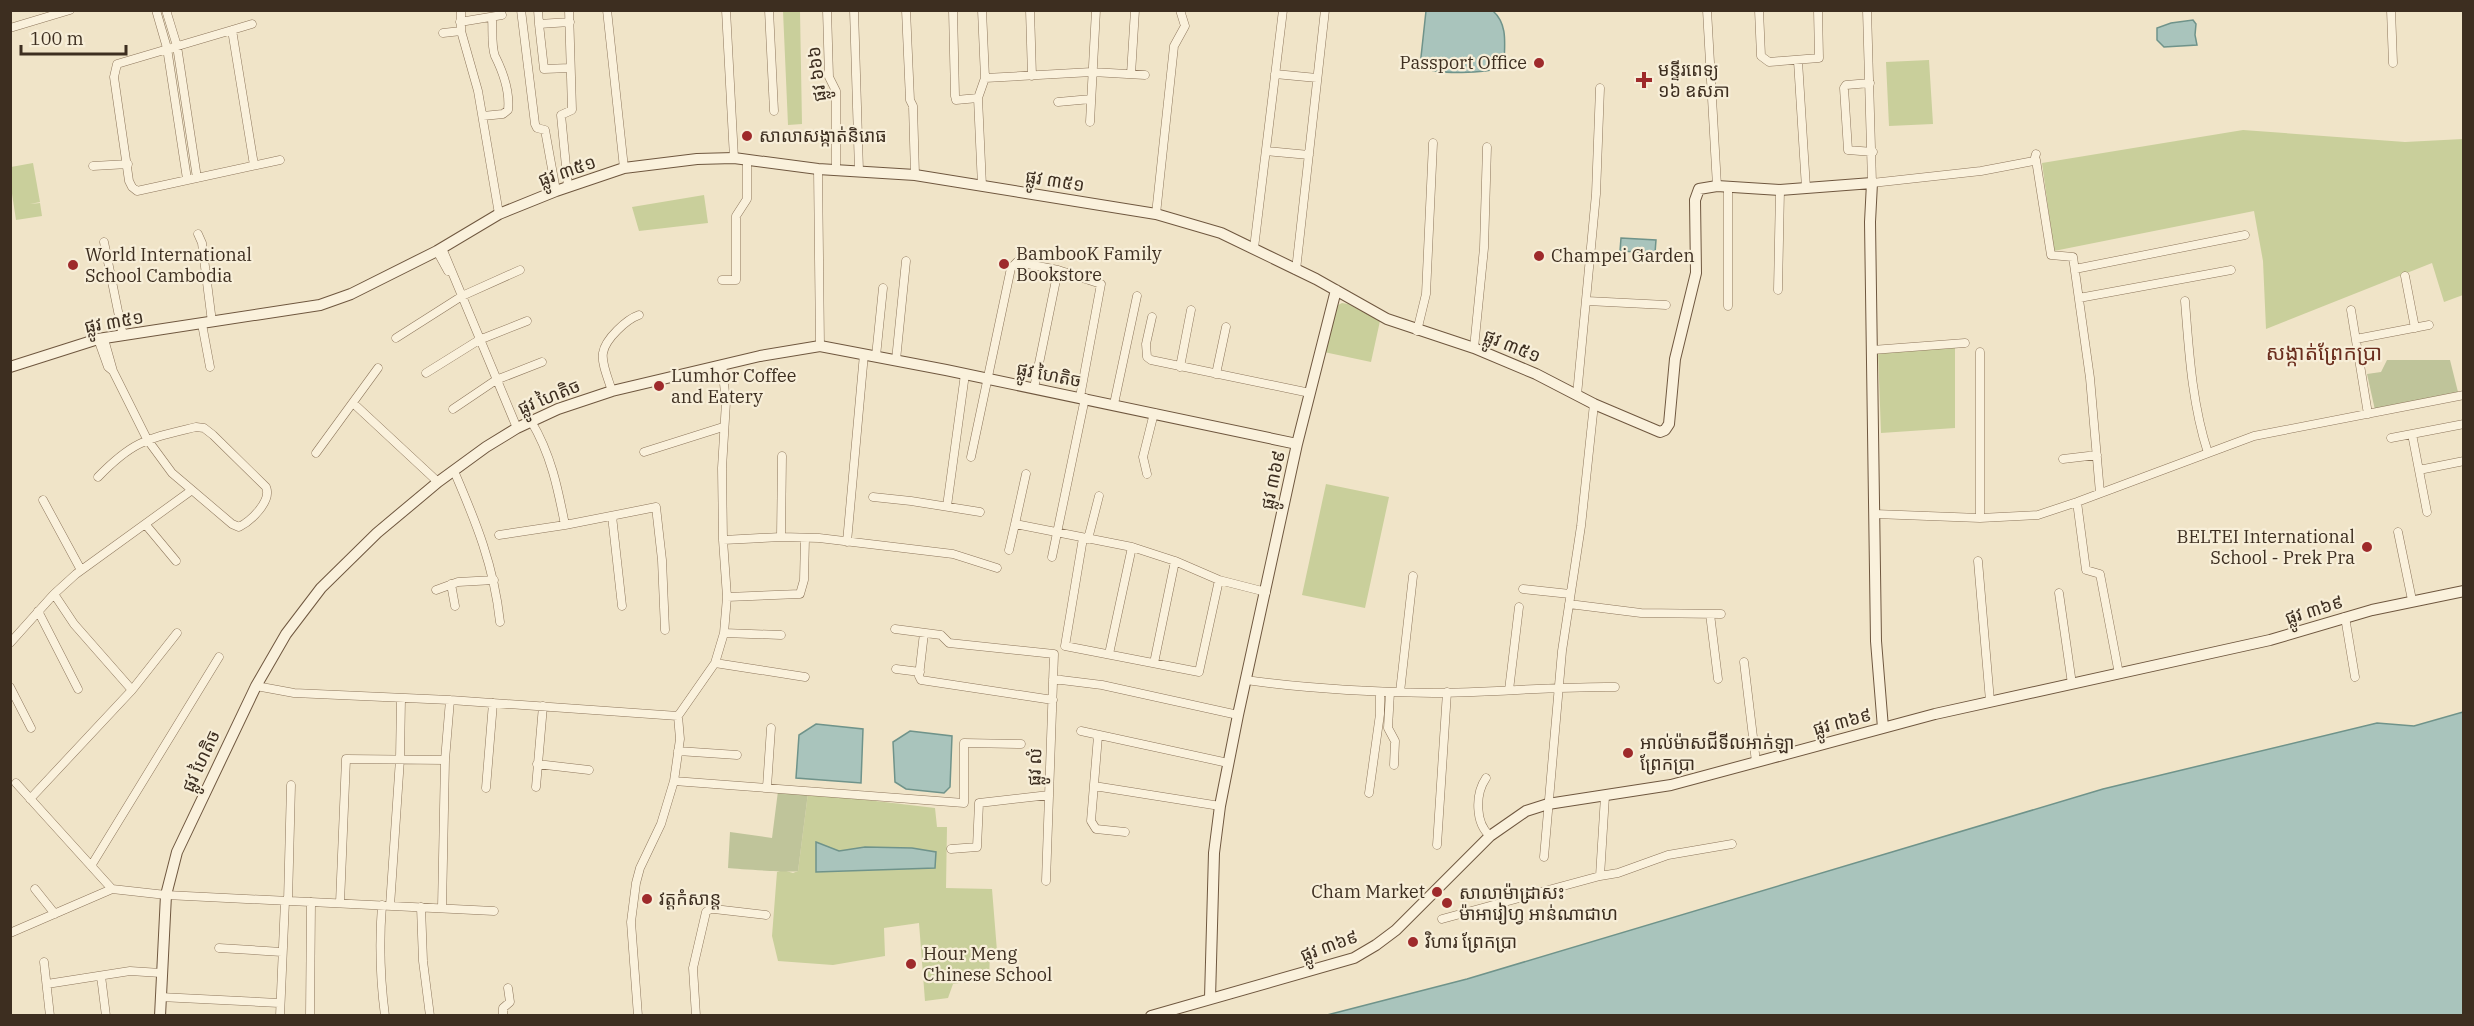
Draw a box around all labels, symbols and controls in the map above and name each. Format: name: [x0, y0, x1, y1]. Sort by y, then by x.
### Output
scale bar: [21, 18, 126, 56]
text: 100 m: [30, 27, 84, 50]
street label: ផ្លូវ ៦៦៦: [802, 44, 837, 103]
place label: Passport Office: [1399, 51, 1527, 74]
marker: Passport Office: [1532, 56, 1546, 70]
place label: មន្ទីរពេទ្យ ១៦ ឧសភា: [1658, 58, 1730, 102]
marker: មន្ទីរពេទ្យ ១៦ ឧសភា: [1635, 71, 1653, 89]
place label: សាលាសង្កាត់និរោធ: [759, 124, 887, 147]
marker: សាលាសង្កាត់និរោធ: [740, 129, 754, 143]
street label: ផ្លូវ ៣៥១: [535, 150, 601, 196]
street label: ផ្លូវ ៣៥១: [1023, 164, 1086, 202]
place label: BambooK Family Bookstore: [1016, 242, 1162, 286]
place label: World International School Cambodia: [85, 243, 252, 287]
place label: Champei Garden: [1551, 244, 1695, 267]
marker: Champei Garden: [1532, 249, 1546, 263]
marker: BambooK Family Bookstore: [997, 257, 1011, 271]
marker: World International School Cambodia: [66, 258, 80, 272]
street label: ផ្លូវ ៣៥១: [82, 305, 146, 343]
street label: ផ្លូវ ៣៥១: [1478, 324, 1544, 372]
district label: សង្កាត់ព្រែកប្រា: [2266, 338, 2382, 367]
street label: ផ្លូវ ហៃតិច: [1014, 357, 1084, 397]
place label: Lumhor Coffee and Eatery: [671, 364, 796, 408]
street label: ផ្លូវ ហៃតិច: [514, 374, 586, 424]
marker: Lumhor Coffee and Eatery: [652, 379, 666, 393]
street label: ផ្លូវ ៣៦៩: [1255, 448, 1295, 513]
place label: BELTEI International School - Prek Pra: [2177, 525, 2355, 569]
marker: BELTEI International School - Prek Pra: [2360, 540, 2374, 554]
street label: ផ្លូវ ៣៦៩: [2282, 590, 2347, 634]
street label: ផ្លូវ ៣៦៩: [1810, 703, 1875, 746]
street label: ផ្លូវ ហៃតិច: [176, 726, 230, 798]
place label: អាល់ម៉ាសជីទីលអាក់ឡា ព្រែកប្រា: [1640, 731, 1794, 775]
marker: អាល់ម៉ាសជីទីលអាក់ឡា ព្រែកប្រា: [1621, 746, 1635, 760]
street label: ផ្លូវ លំ: [1022, 747, 1052, 787]
place label: Cham Market: [1311, 880, 1425, 903]
place label: សាលាម៉ាដ្រាសះ ម៉ាអារៀហ្វ អាន់ណាជាហ: [1459, 881, 1618, 925]
marker: Cham Market: [1430, 885, 1444, 899]
place label: វត្តកំសាន្ត: [659, 887, 721, 910]
marker: វត្តកំសាន្ត: [640, 892, 654, 906]
marker: សាលាម៉ាដ្រាសះ ម៉ាអារៀហ្វ អាន់ណាជាហ: [1440, 896, 1454, 910]
street label: ផ្លូវ ៣៦៩: [1297, 924, 1363, 972]
place label: វិហារ ព្រែកប្រា: [1424, 930, 1517, 953]
marker: វិហារ ព្រែកប្រា: [1406, 935, 1420, 949]
place label: Hour Meng Chinese School: [923, 942, 1052, 986]
marker: Hour Meng Chinese School: [904, 957, 918, 971]

